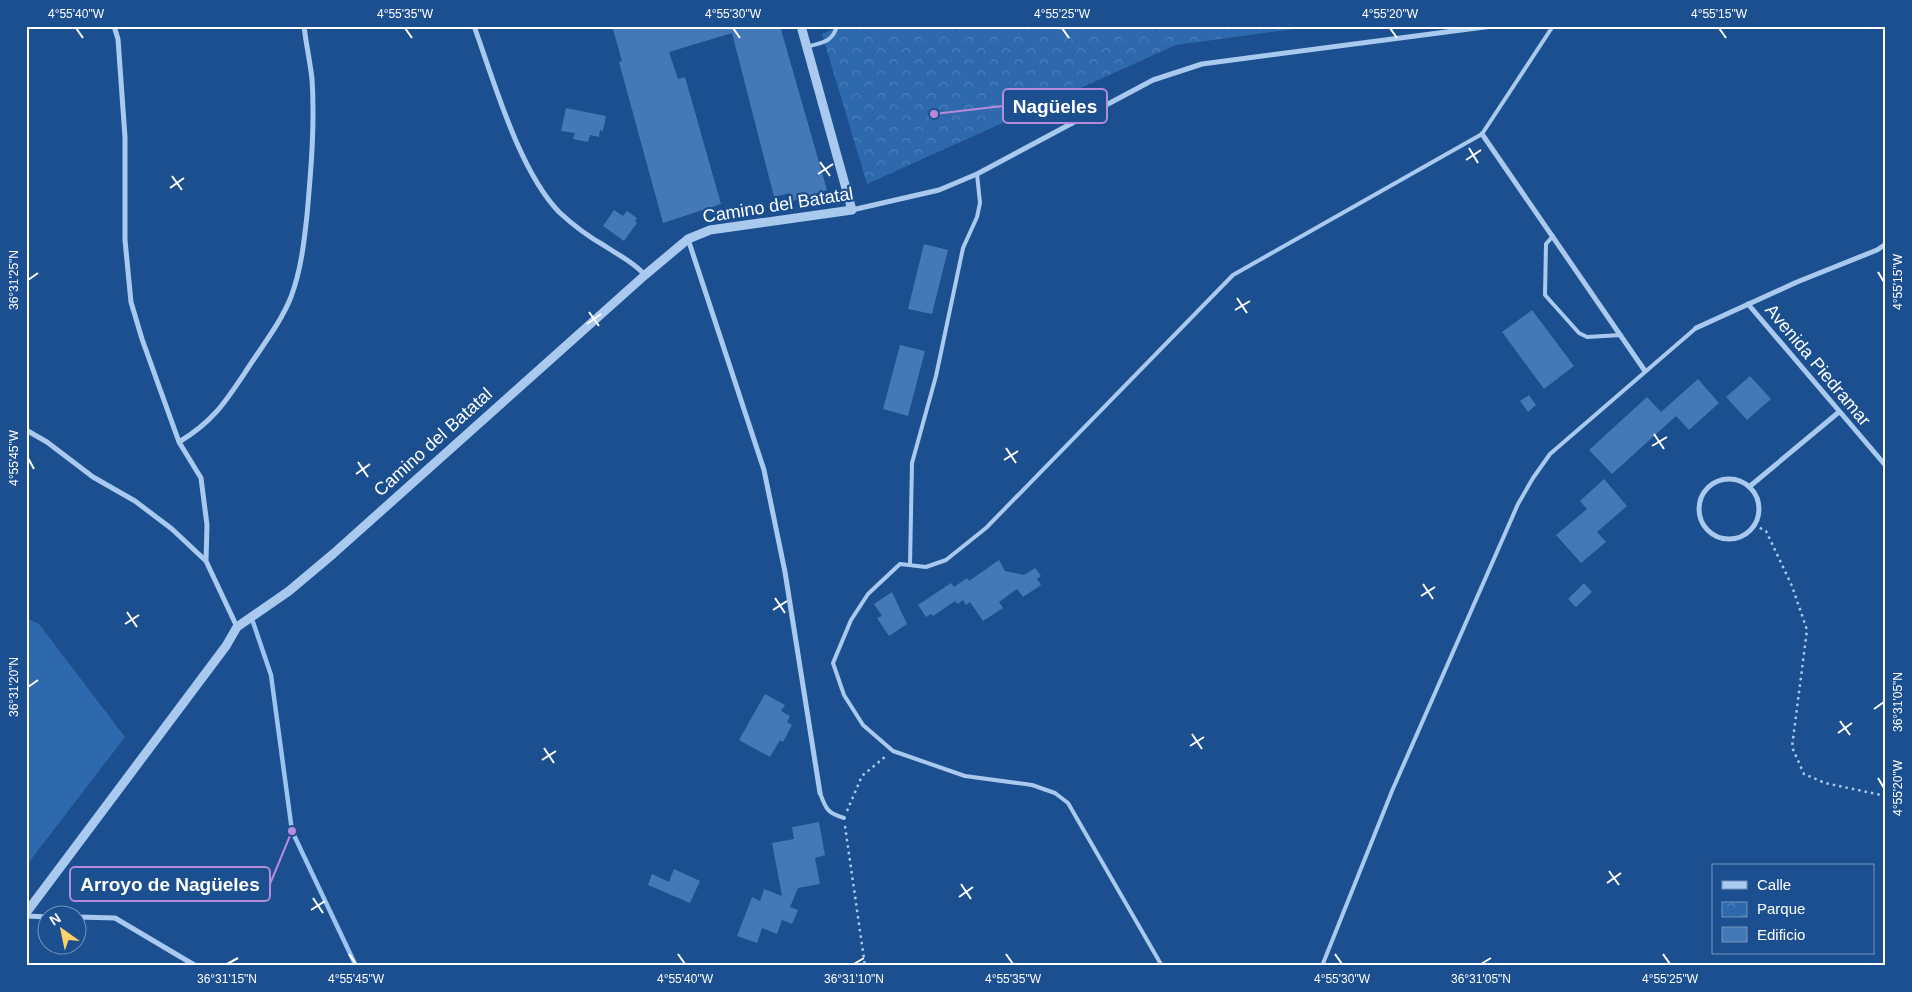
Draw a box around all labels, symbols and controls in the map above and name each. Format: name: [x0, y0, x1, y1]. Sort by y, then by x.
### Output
text: 4°55'40"W: [48, 7, 105, 21]
text: 4°55'35"W: [377, 7, 434, 21]
text: 4°55'30"W: [705, 7, 762, 21]
text: 4°55'25"W: [1034, 7, 1091, 21]
text: 4°55'20"W: [1362, 7, 1419, 21]
text: 4°55'15"W: [1691, 7, 1748, 21]
callout: Nagüeles: [1003, 89, 1107, 123]
text: Nagüeles: [1013, 96, 1097, 117]
street label: Camino del Batatal: [701, 183, 855, 227]
text: 36°31'25"N: [7, 250, 21, 310]
text: 4°55'15"W: [1891, 253, 1905, 310]
street label: Avenida Piedramar: [1761, 300, 1875, 430]
street label: Camino del Batatal: [370, 384, 496, 500]
text: 4°55'45"W: [7, 429, 21, 486]
text: 36°31'20"N: [7, 657, 21, 717]
text: 36°31'05"N: [1891, 672, 1905, 732]
text: 4°55'20"W: [1891, 759, 1905, 816]
legend: [1712, 864, 1874, 954]
callout: Arroyo de Nagüeles: [70, 867, 270, 901]
text: Arroyo de Nagüeles: [80, 874, 260, 895]
text: Calle: [1757, 876, 1791, 893]
text: Parque: [1757, 900, 1805, 917]
north arrow: [38, 904, 88, 954]
text: N: [46, 910, 64, 929]
text: Edificio: [1757, 926, 1805, 943]
text: 36°31'15"N: [197, 972, 257, 986]
text: 4°55'45"W: [328, 972, 385, 986]
text: 4°55'40"W: [657, 972, 714, 986]
text: 36°31'10"N: [824, 972, 884, 986]
text: 4°55'35"W: [985, 972, 1042, 986]
text: 4°55'30"W: [1314, 972, 1371, 986]
text: 36°31'05"N: [1451, 972, 1511, 986]
text: 4°55'25"W: [1642, 972, 1699, 986]

